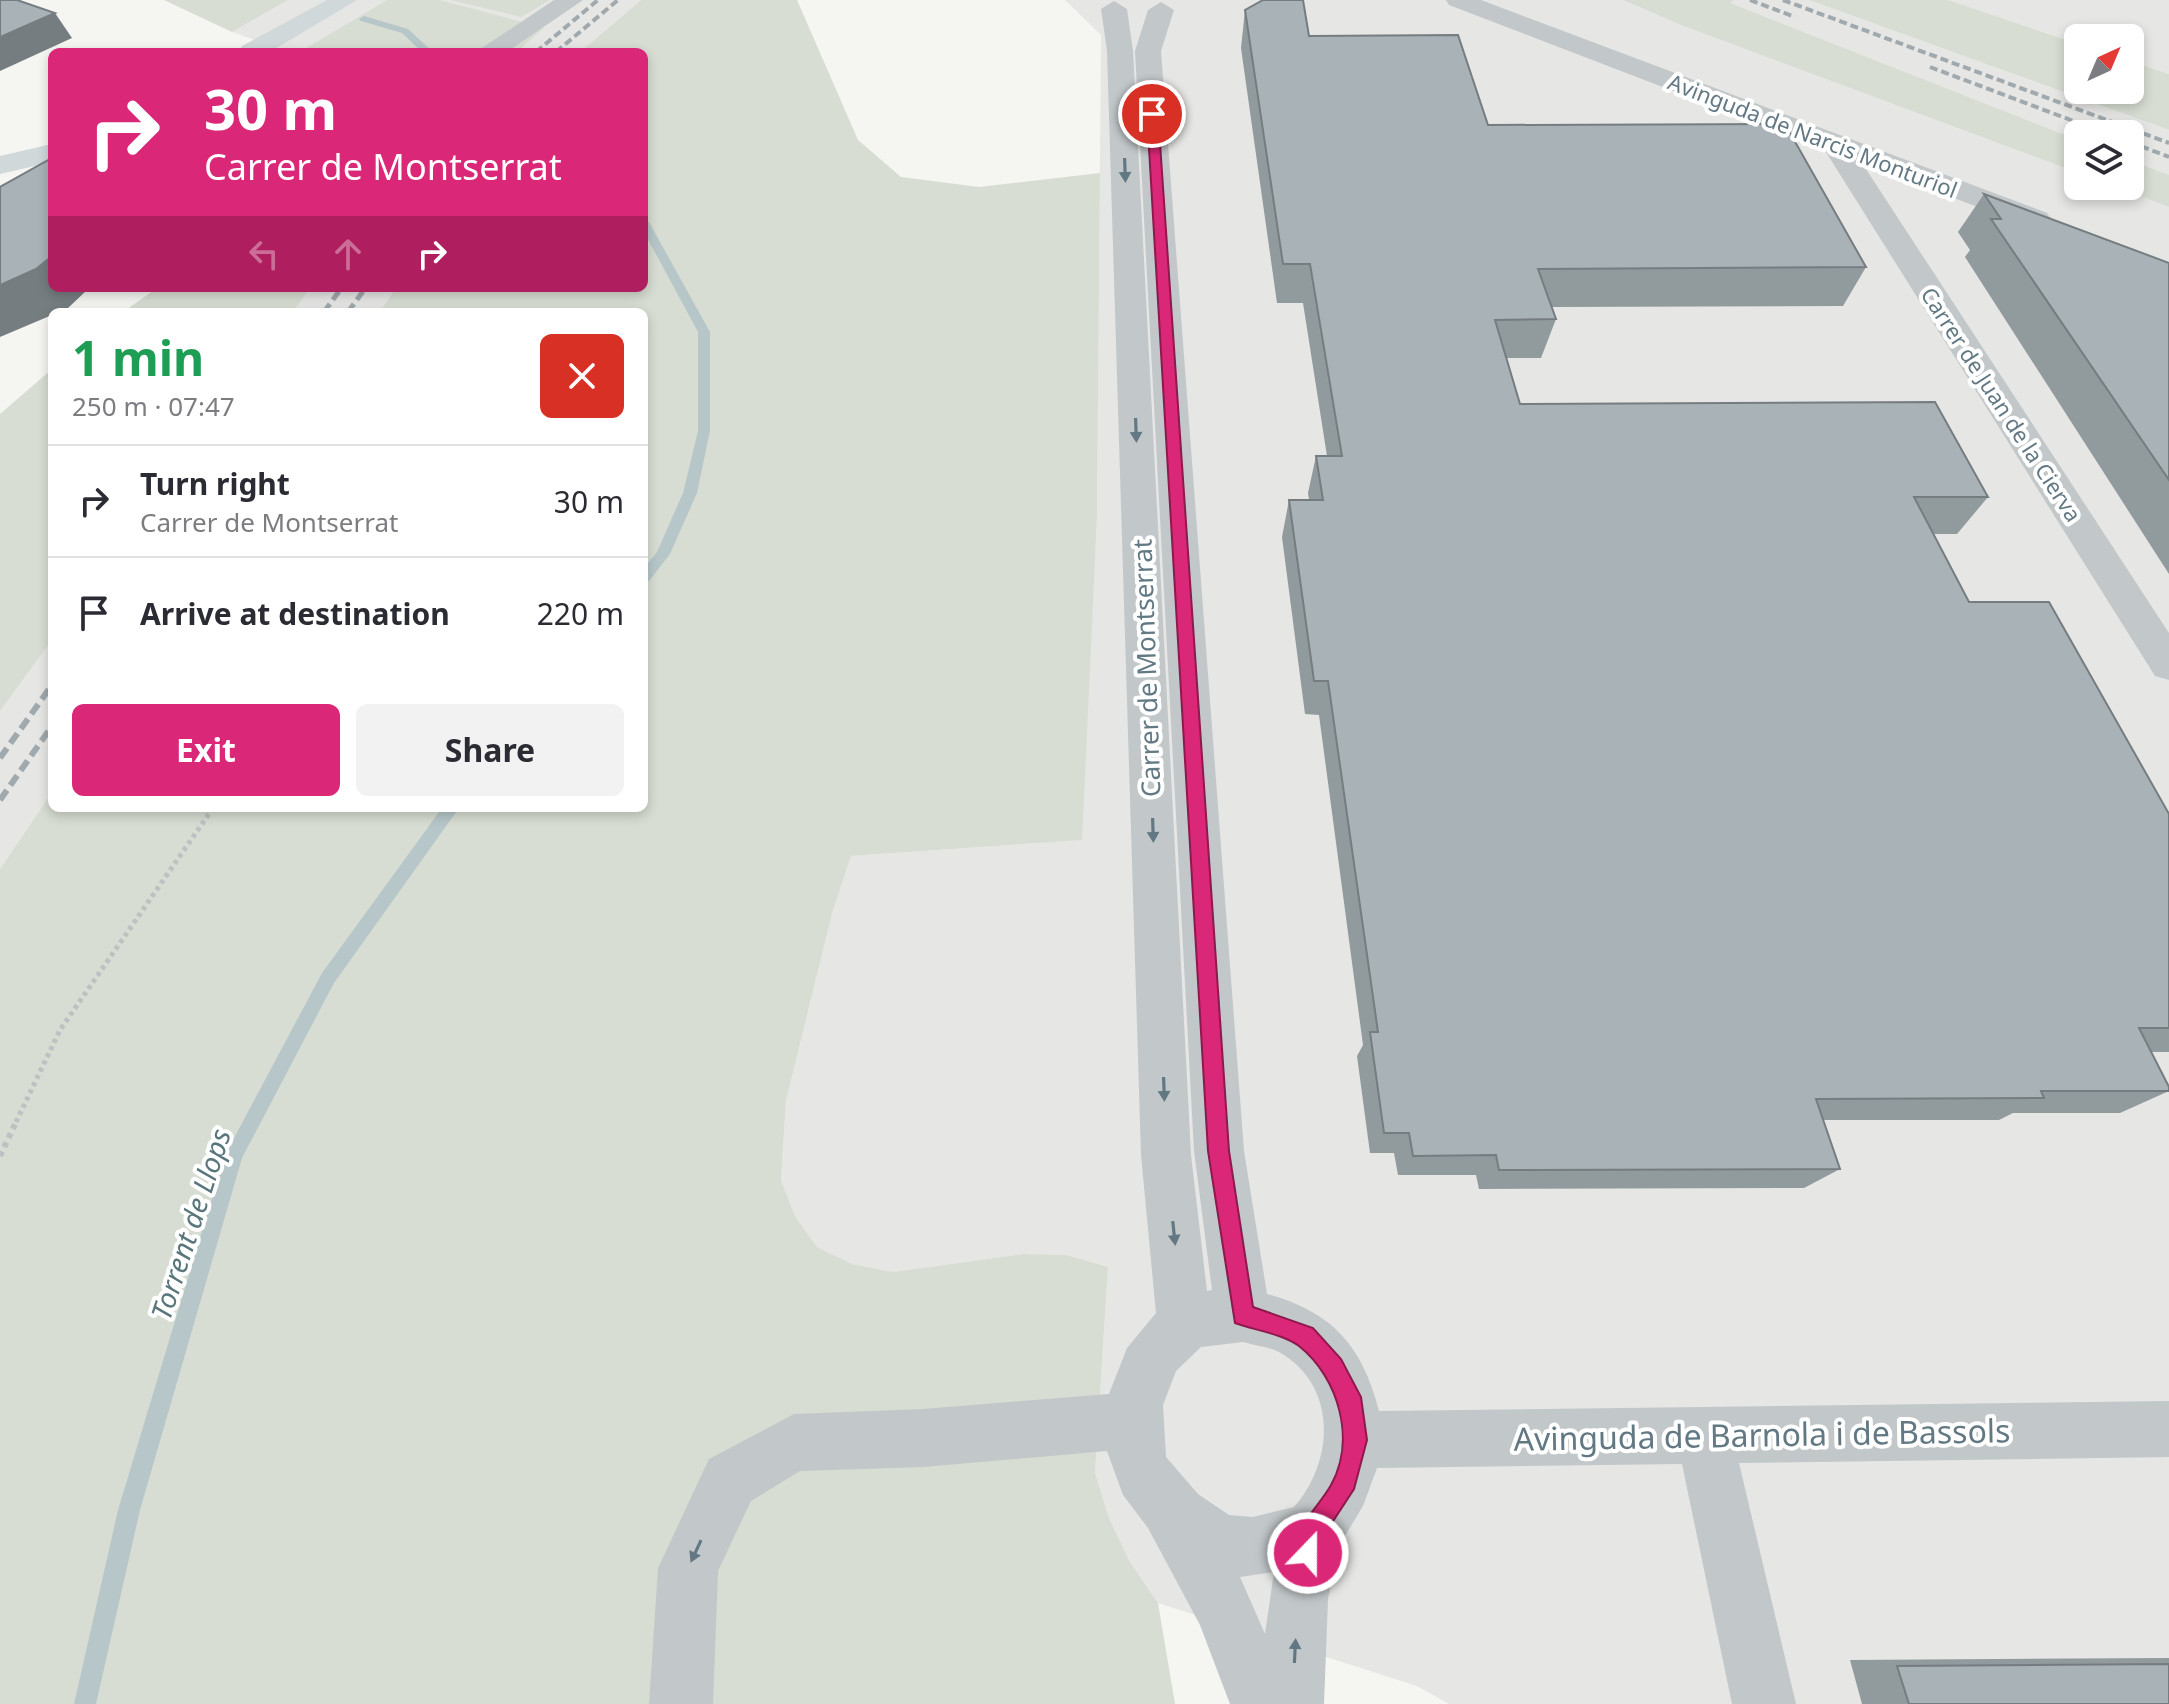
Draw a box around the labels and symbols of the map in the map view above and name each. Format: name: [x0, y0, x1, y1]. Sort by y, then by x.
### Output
north arrow: [2064, 24, 2144, 104]
street label: Avinguda de Narcis Monturiol: [1664, 66, 1962, 204]
pin: [1118, 80, 1186, 148]
one-way arrow: [1119, 158, 1132, 183]
street label: Carrer de Juan de la Cierva: [1915, 281, 2089, 527]
one-way arrow: [1130, 418, 1143, 443]
street label: Carrer de Montserrat: [1124, 538, 1168, 798]
one-way arrow: [1147, 818, 1160, 843]
one-way arrow: [1158, 1077, 1170, 1102]
water label: Torrent de Llops: [141, 1124, 239, 1324]
one-way arrow: [1167, 1221, 1180, 1246]
street label: Avinguda de Barnola i de Bassols: [1513, 1408, 2011, 1460]
position arrow: [1266, 1511, 1350, 1595]
one-way arrow: [689, 1539, 703, 1562]
one-way arrow: [1289, 1638, 1302, 1663]

